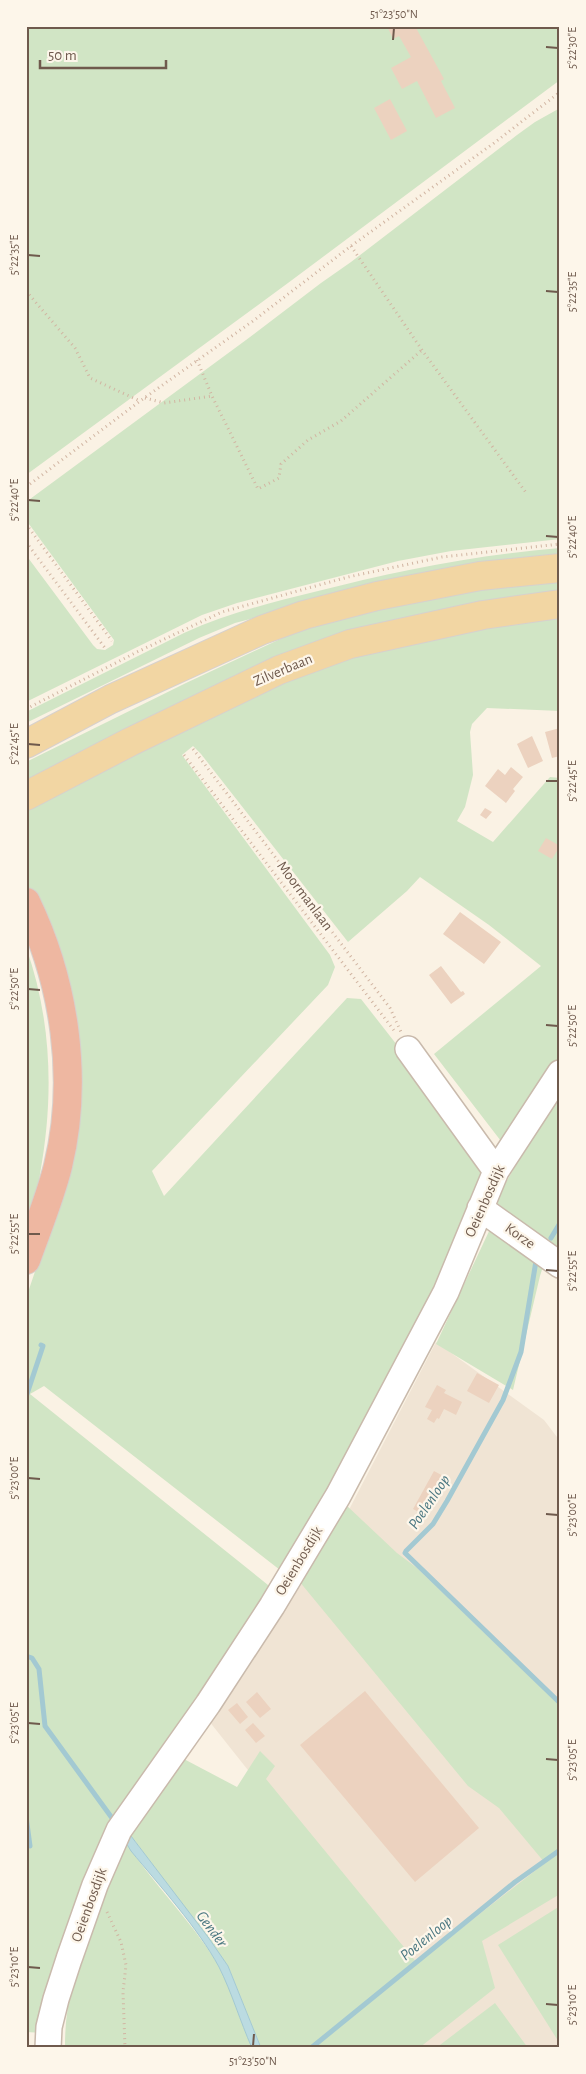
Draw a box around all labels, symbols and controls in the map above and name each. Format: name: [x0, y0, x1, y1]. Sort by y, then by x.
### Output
text: 51°23'50"N: [370, 8, 418, 20]
text: 5°22'30"E: [566, 27, 578, 69]
scale bar: [40, 38, 166, 70]
text: 50 m: [48, 48, 77, 63]
text: 5°22'35"E: [8, 235, 20, 275]
text: 5°22'35"E: [566, 272, 578, 312]
text: 5°22'40"E: [8, 478, 20, 521]
text: 5°22'40"E: [566, 515, 578, 558]
street label: Zilverbaan: [251, 651, 315, 689]
text: 5°22'45"E: [8, 723, 20, 765]
text: 5°22'45"E: [566, 760, 578, 802]
street label: Moormanlaan: [274, 858, 336, 934]
text: 5°22'50"E: [8, 968, 20, 1010]
text: 5°22'50"E: [566, 1005, 578, 1047]
street label: Oeienbosdijk: [462, 1162, 508, 1239]
text: 5°22'55"E: [8, 1213, 20, 1254]
street label: Korze: [502, 1220, 538, 1252]
text: 5°22'55"E: [566, 1250, 578, 1291]
text: 5°23'00"E: [8, 1456, 20, 1499]
water label: Poelenloop: [405, 1472, 454, 1533]
text: 5°23'00"E: [566, 1493, 578, 1536]
street label: Oeienbosdijk: [273, 1524, 325, 1598]
text: 5°23'05"E: [8, 1702, 20, 1744]
text: 5°23'05"E: [566, 1739, 578, 1781]
street label: Oeienbosdijk: [69, 1866, 109, 1944]
water label: Gender: [193, 1908, 231, 1951]
water label: Poelenloop: [397, 1912, 456, 1964]
text: 5°23'10"E: [8, 1947, 20, 1987]
text: 5°23'10"E: [566, 1985, 578, 2025]
text: 51°23'50"N: [229, 2055, 277, 2067]

